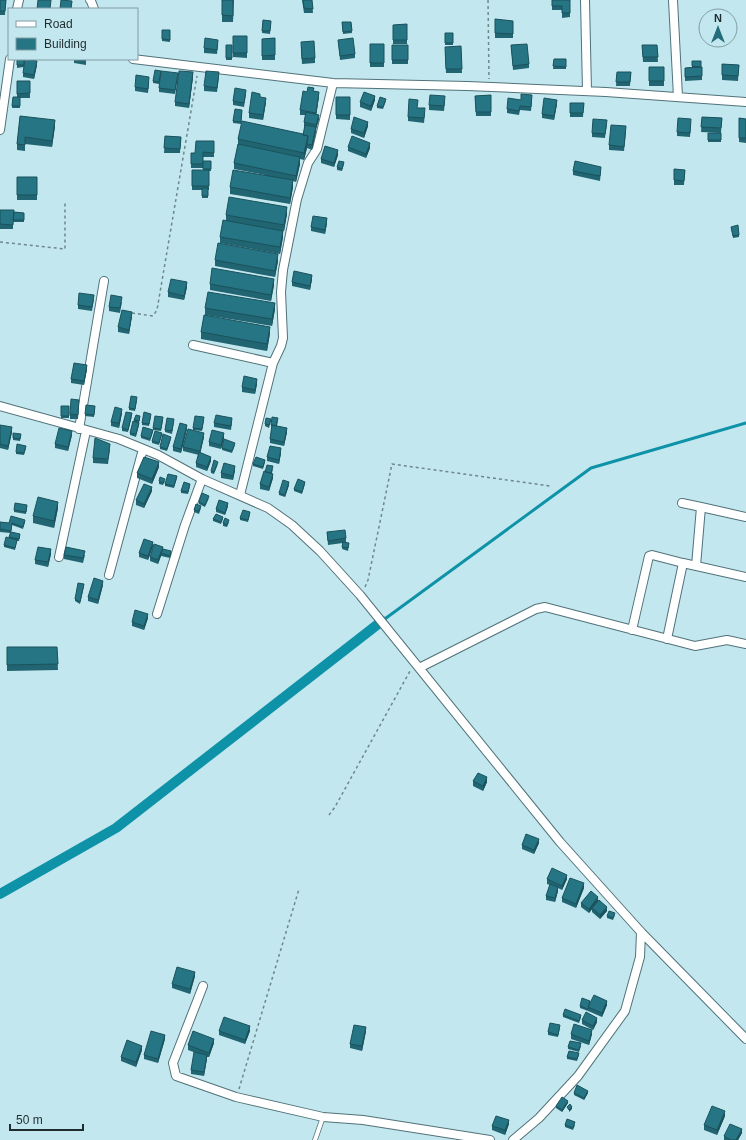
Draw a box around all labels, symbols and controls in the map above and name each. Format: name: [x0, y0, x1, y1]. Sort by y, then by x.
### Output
legend: [8, 8, 138, 60]
north arrow: [698, 8, 738, 48]
text: N: [714, 12, 722, 24]
text: Road: [44, 17, 73, 31]
text: Building: [44, 37, 87, 51]
scale bar: [10, 1106, 83, 1132]
text: 50 m: [16, 1113, 43, 1127]

